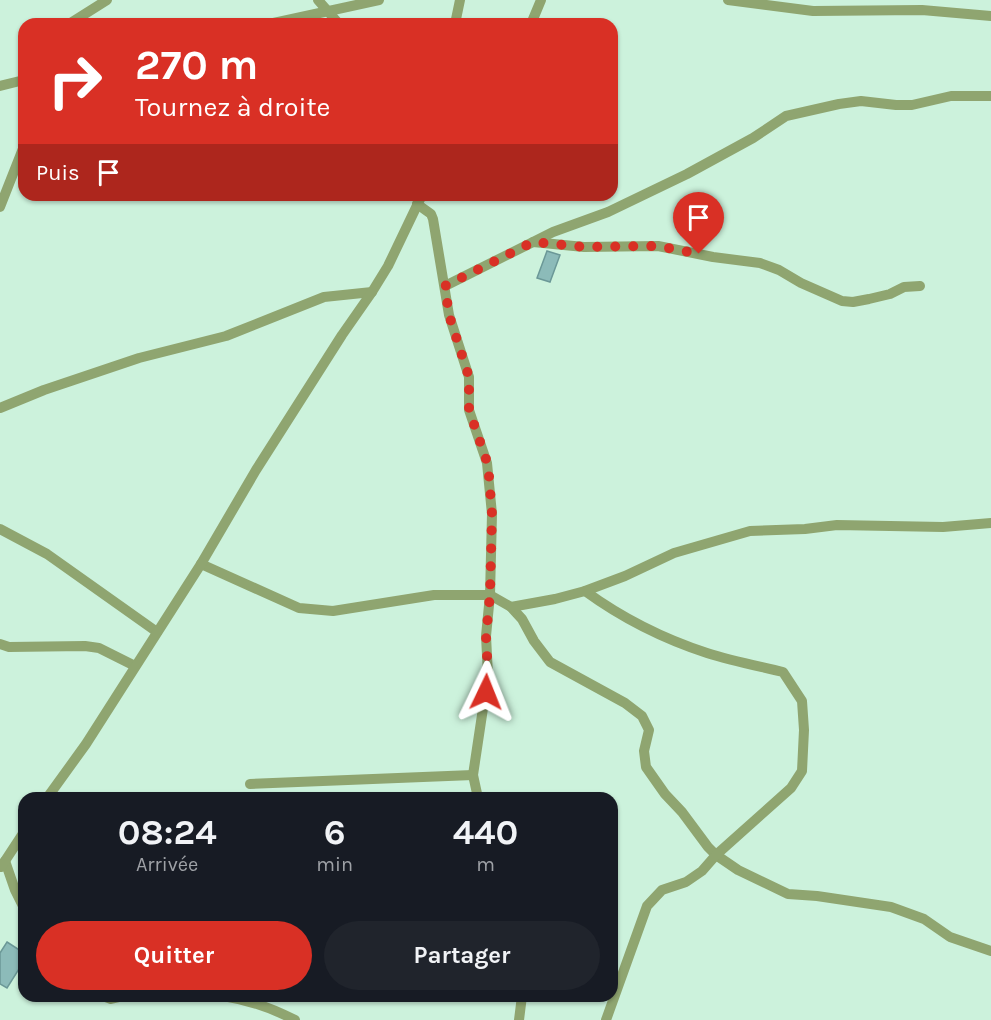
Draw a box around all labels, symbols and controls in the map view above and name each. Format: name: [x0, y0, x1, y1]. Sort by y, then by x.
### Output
text: 270 m: [135, 40, 258, 90]
icon: right: [36, 42, 114, 120]
text: Tournez à droite: [135, 91, 330, 123]
icon: arrive: [92, 156, 125, 189]
text: Puis: [36, 160, 80, 186]
pin: [673, 192, 724, 254]
icon: arrive: [682, 201, 715, 234]
position arrow: [454, 660, 518, 724]
text: 08:24: [118, 811, 217, 853]
text: 6: [324, 811, 346, 853]
text: 440: [453, 811, 518, 853]
text: Arrivée: [136, 853, 198, 876]
text: min: [316, 853, 353, 876]
text: m: [476, 853, 495, 876]
button: Quitter: [36, 921, 312, 990]
button: Partager: [324, 921, 600, 990]

